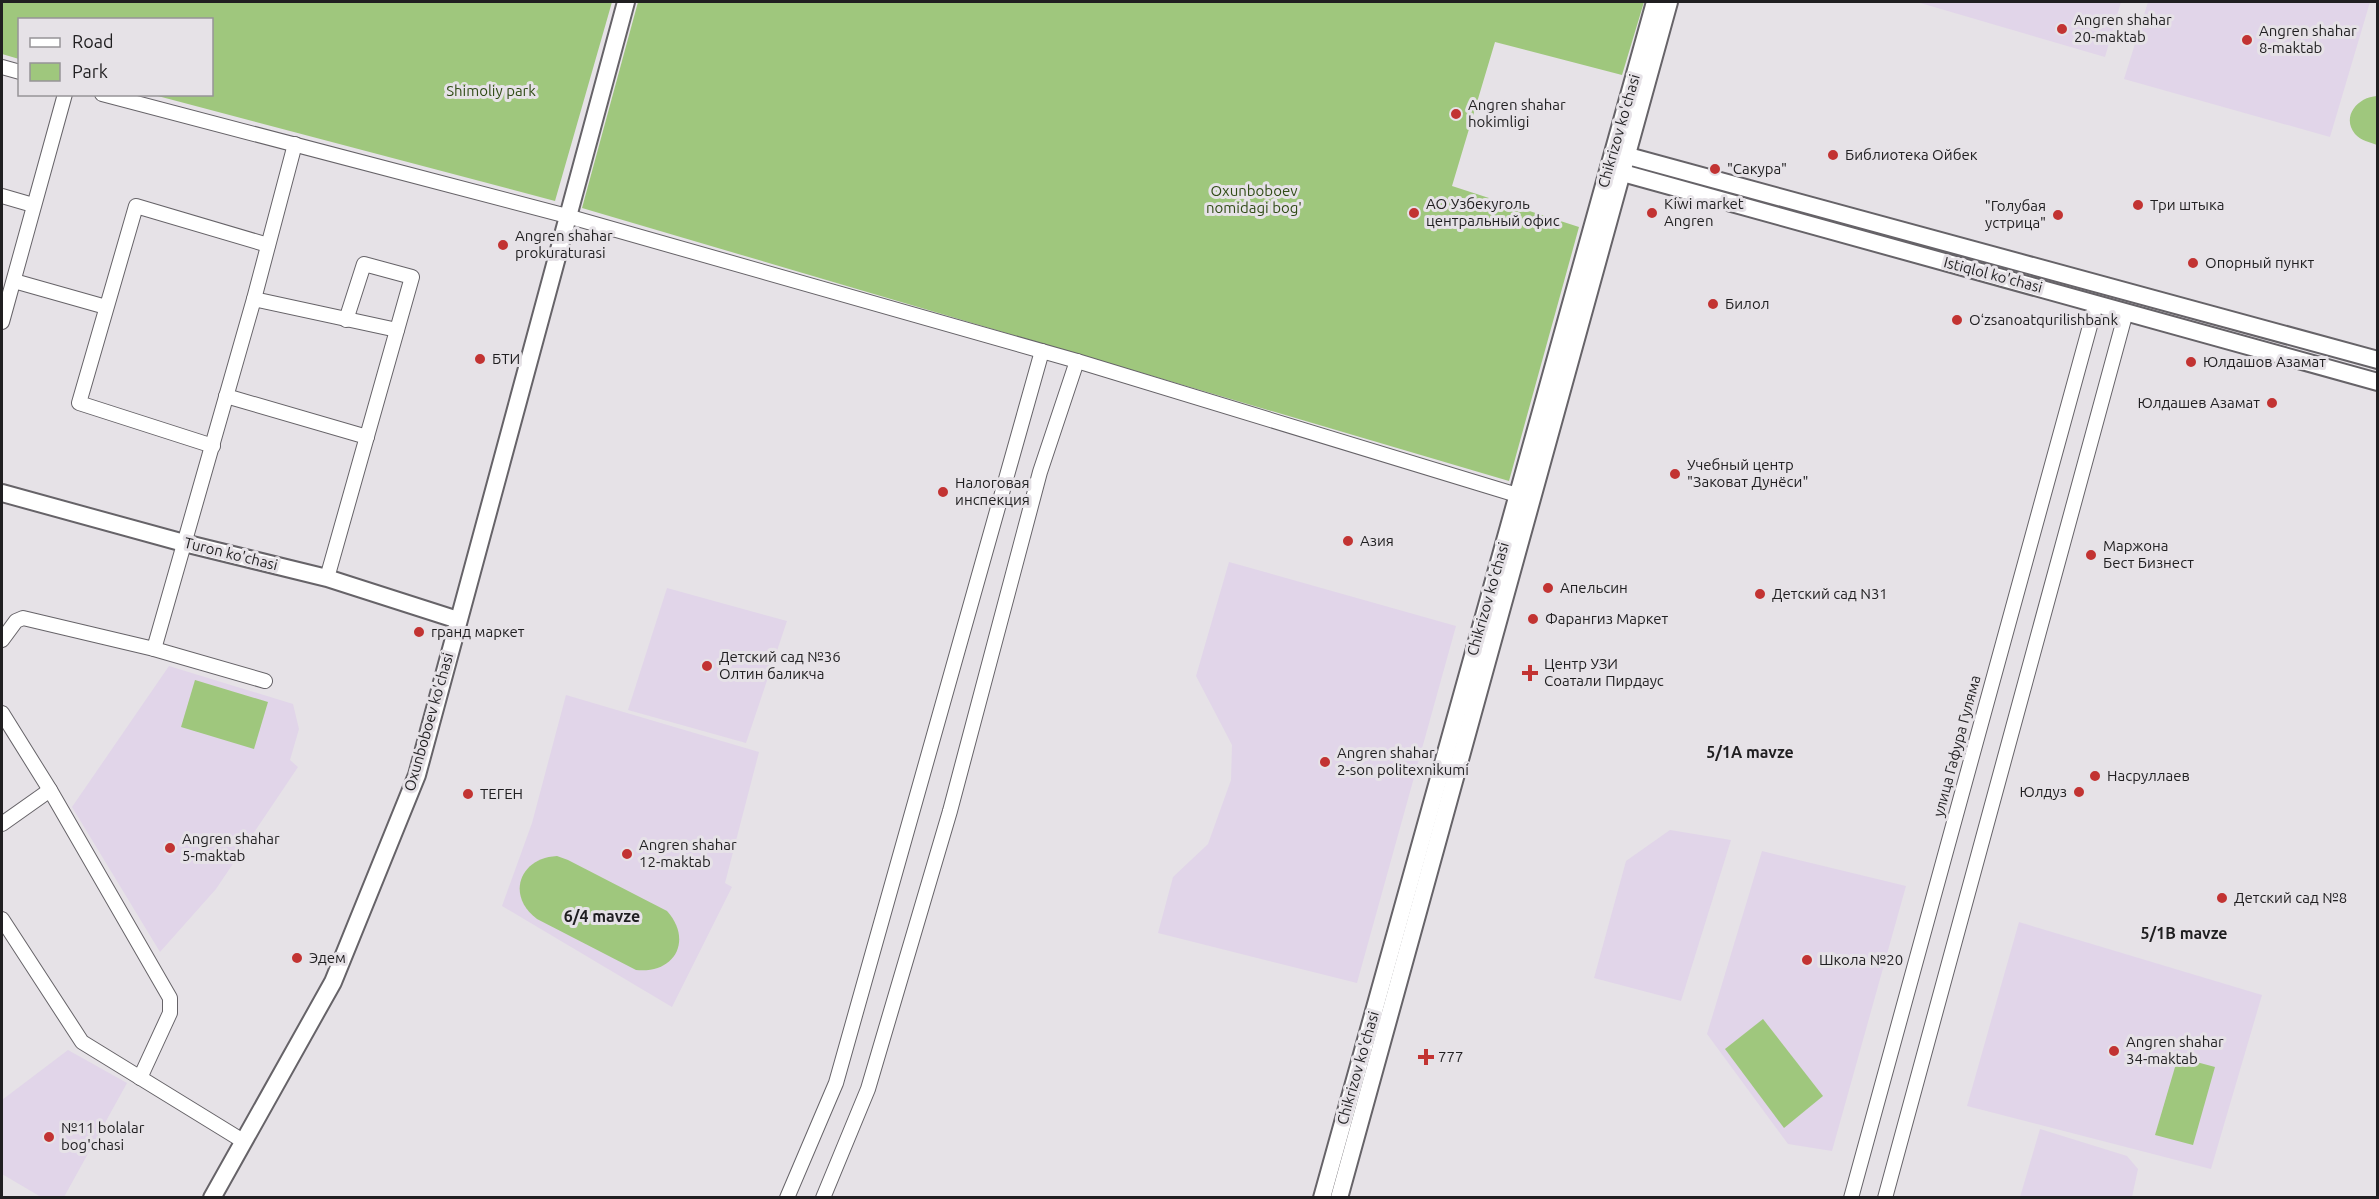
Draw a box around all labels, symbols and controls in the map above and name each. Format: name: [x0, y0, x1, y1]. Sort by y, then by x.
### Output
place label: Angren shahar 20-maktab: [2074, 11, 2172, 45]
legend: [18, 18, 213, 96]
marker: Angren shahar 20-maktab: [2055, 22, 2069, 36]
place label: Angren shahar 8-maktab: [2259, 22, 2357, 56]
text: Road: [72, 31, 114, 51]
marker: Angren shahar 8-maktab: [2240, 33, 2254, 47]
text: Park: [72, 61, 108, 81]
street label: Chikrizov ko'chasi: [1594, 72, 1643, 190]
park label: Shimoliy park: [446, 82, 536, 99]
place label: Angren shahar hokimligi: [1468, 96, 1566, 130]
marker: Angren shahar hokimligi: [1449, 107, 1463, 121]
place label: Библиотека Ойбек: [1845, 146, 1978, 163]
marker: Библиотека Ойбек: [1826, 148, 1840, 162]
place label: "Сакура": [1727, 160, 1787, 177]
marker: "Сакура": [1708, 162, 1722, 176]
park label: Oxunboboev nomidagi bog': [1206, 182, 1302, 216]
place label: АО Узбекуголь центральный офис: [1426, 195, 1560, 229]
place label: Kiwi market Angren: [1664, 195, 1744, 229]
place label: Три штыка: [2150, 196, 2224, 213]
place label: "Голубая устрица": [1985, 197, 2046, 231]
marker: Три штыка: [2131, 198, 2145, 212]
marker: АО Узбекуголь центральный офис: [1407, 206, 1421, 220]
marker: Kiwi market Angren: [1645, 206, 1659, 220]
marker: "Голубая устрица": [2051, 208, 2065, 222]
place label: Angren shahar prokuraturasi: [515, 227, 613, 261]
marker: Angren shahar prokuraturasi: [496, 238, 510, 252]
street label: Istiqlol ko'chasi: [1942, 253, 2044, 296]
place label: Опорный пункт: [2205, 254, 2314, 271]
marker: Опорный пункт: [2186, 256, 2200, 270]
place label: Билол: [1725, 295, 1769, 312]
marker: Билол: [1706, 297, 1720, 311]
place label: Oʻzsanoatqurilishbank: [1969, 311, 2118, 328]
marker: Oʻzsanoatqurilishbank: [1950, 313, 1964, 327]
place label: БТИ: [492, 350, 520, 367]
marker: БТИ: [473, 352, 487, 366]
place label: Юлдашов Азамат: [2203, 353, 2326, 370]
marker: Юлдашов Азамат: [2184, 355, 2198, 369]
place label: Юлдашев Азамат: [2138, 394, 2260, 411]
marker: Юлдашев Азамат: [2265, 396, 2279, 410]
place label: Учебный центр "Заковат Дунёси": [1687, 456, 1808, 490]
marker: Учебный центр "Заковат Дунёси": [1668, 467, 1682, 481]
place label: Налоговая инспекция: [955, 474, 1030, 508]
marker: Налоговая инспекция: [936, 485, 950, 499]
place label: Азия: [1360, 532, 1394, 549]
street label: Turon ko'chasi: [183, 534, 280, 573]
marker: Азия: [1341, 534, 1355, 548]
place label: Маржона Бест Бизнест: [2103, 537, 2194, 571]
street label: Chikrizov ko'chasi: [1463, 540, 1512, 658]
marker: Маржона Бест Бизнест: [2084, 548, 2098, 562]
place label: Апельсин: [1560, 579, 1628, 596]
marker: Апельсин: [1541, 581, 1555, 595]
place label: Детский сад N31: [1772, 585, 1888, 602]
marker: Детский сад N31: [1753, 587, 1767, 601]
place label: Фарангиз Маркет: [1545, 610, 1669, 627]
marker: Фарангиз Маркет: [1526, 612, 1540, 626]
place label: гранд маркет: [431, 623, 525, 640]
marker: гранд маркет: [412, 625, 426, 639]
place label: Детский сад №36 Олтин баликча: [719, 648, 841, 682]
street label: Oxunboboev ko'chasi: [401, 651, 456, 793]
place label: Центр УЗИ Соатали Пирдаус: [1544, 655, 1664, 689]
marker: Детский сад №36 Олтин баликча: [700, 659, 714, 673]
marker: Центр УЗИ Соатали Пирдаус: [1521, 664, 1539, 682]
street label: улица Гафура Гуляма: [1929, 673, 1984, 819]
district label: 5/1A mavze: [1706, 743, 1794, 761]
place label: Angren shahar 2-son politexnikumi: [1337, 744, 1469, 778]
marker: Angren shahar 2-son politexnikumi: [1318, 755, 1332, 769]
place label: Насруллаев: [2107, 767, 2190, 784]
marker: Насруллаев: [2088, 769, 2102, 783]
place label: Юлдуз: [2020, 783, 2067, 800]
place label: ТЕГЕН: [480, 785, 523, 802]
marker: Юлдуз: [2072, 785, 2086, 799]
marker: ТЕГЕН: [461, 787, 475, 801]
place label: Angren shahar 5-maktab: [182, 830, 280, 864]
place label: Angren shahar 12-maktab: [639, 836, 737, 870]
marker: Angren shahar 5-maktab: [163, 841, 177, 855]
marker: Angren shahar 12-maktab: [620, 847, 634, 861]
place label: Детский сад №8: [2234, 889, 2347, 906]
marker: Детский сад №8: [2215, 891, 2229, 905]
district label: 6/4 mavze: [564, 907, 640, 925]
district label: 5/1B mavze: [2140, 924, 2228, 942]
place label: Эдем: [309, 949, 346, 966]
marker: Эдем: [290, 951, 304, 965]
place label: Школа №20: [1819, 951, 1903, 968]
marker: Школа №20: [1800, 953, 1814, 967]
street label: Chikrizov ko'chasi: [1333, 1009, 1382, 1127]
place label: Angren shahar 34-maktab: [2126, 1033, 2224, 1067]
marker: Angren shahar 34-maktab: [2107, 1044, 2121, 1058]
place label: 777: [1438, 1048, 1463, 1065]
marker: 777: [1419, 1050, 1433, 1064]
place label: №11 bolalar bog'chasi: [61, 1119, 145, 1153]
marker: №11 bolalar bog'chasi: [42, 1130, 56, 1144]

